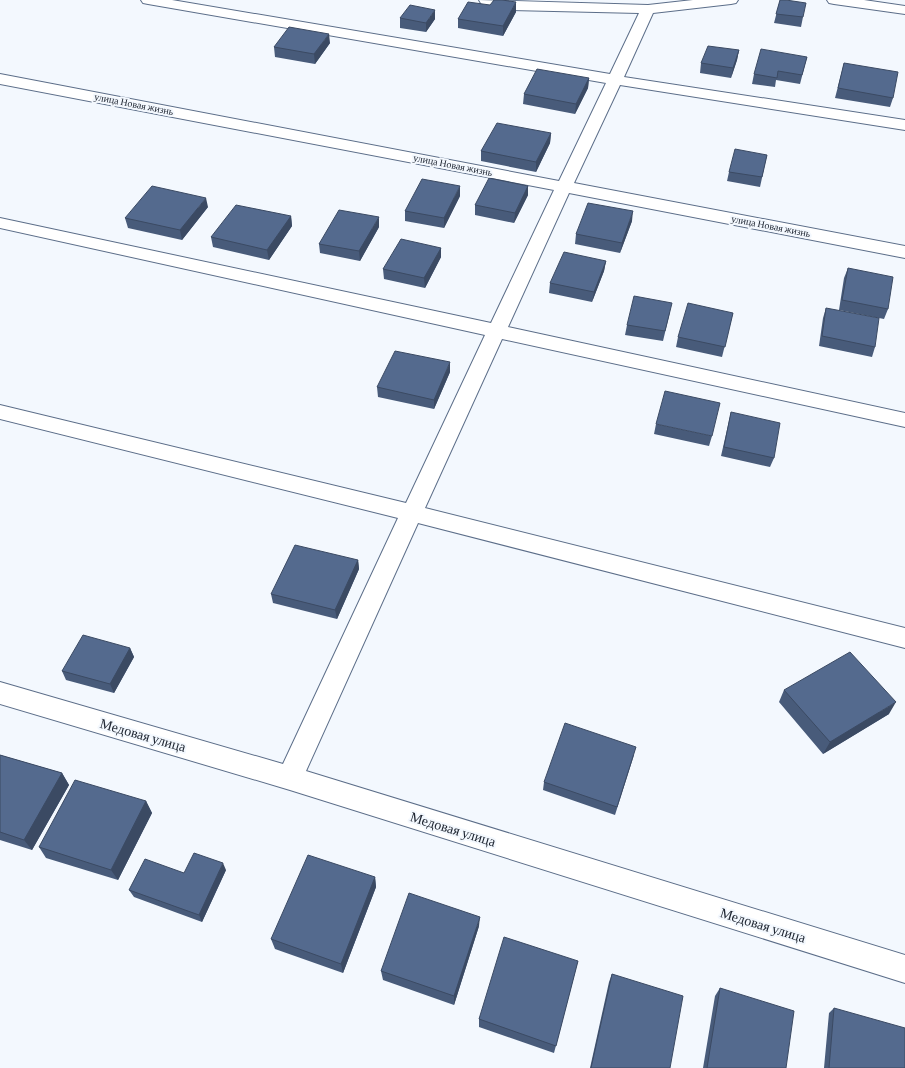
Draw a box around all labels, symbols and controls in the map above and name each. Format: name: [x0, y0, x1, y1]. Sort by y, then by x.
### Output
street label: улица Новая жизнь: [93, 91, 175, 117]
street label: улица Новая жизнь: [412, 152, 494, 178]
street label: улица Новая жизнь: [730, 213, 812, 239]
street label: Медовая улица: [98, 715, 189, 755]
street label: Медовая улица: [408, 808, 498, 850]
street label: Медовая улица: [718, 904, 808, 946]

